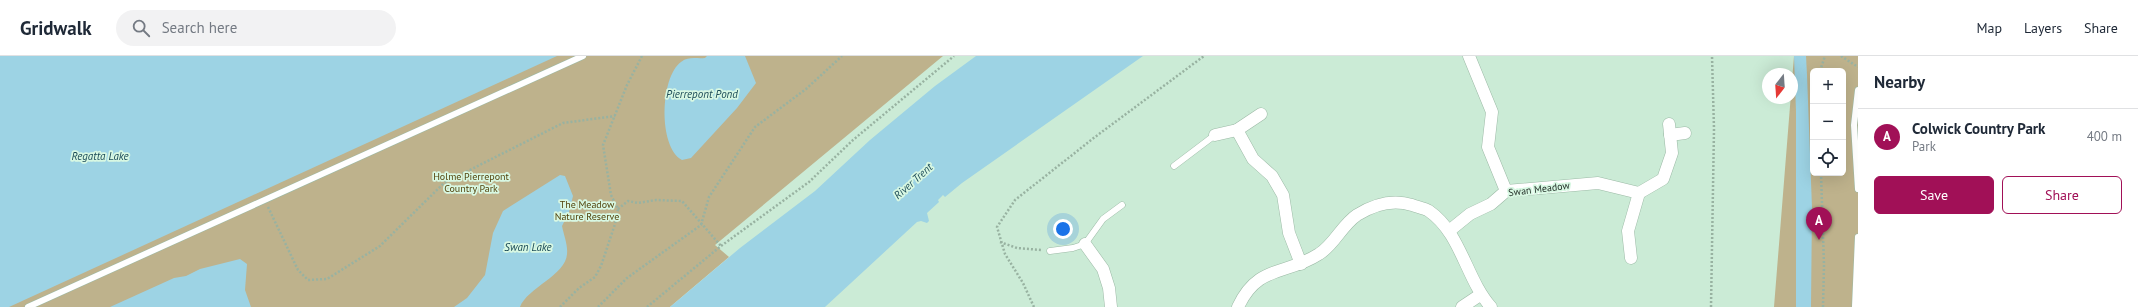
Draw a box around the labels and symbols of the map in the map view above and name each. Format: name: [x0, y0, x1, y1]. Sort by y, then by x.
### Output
north arrow: [1762, 68, 1798, 104]
water label: Pierrepont Pond: [666, 87, 738, 101]
water label: Regatta Lake: [71, 149, 129, 163]
water label: River Trent: [891, 160, 936, 202]
park label: Holme Pierrepont Country Park: [433, 170, 509, 195]
street label: Swan Meadow: [1508, 179, 1571, 199]
park label: The Meadow Nature Reserve: [555, 198, 619, 223]
pin: A: [1806, 207, 1832, 240]
your location: [1053, 219, 1073, 239]
water label: Swan Lake: [504, 240, 552, 254]

